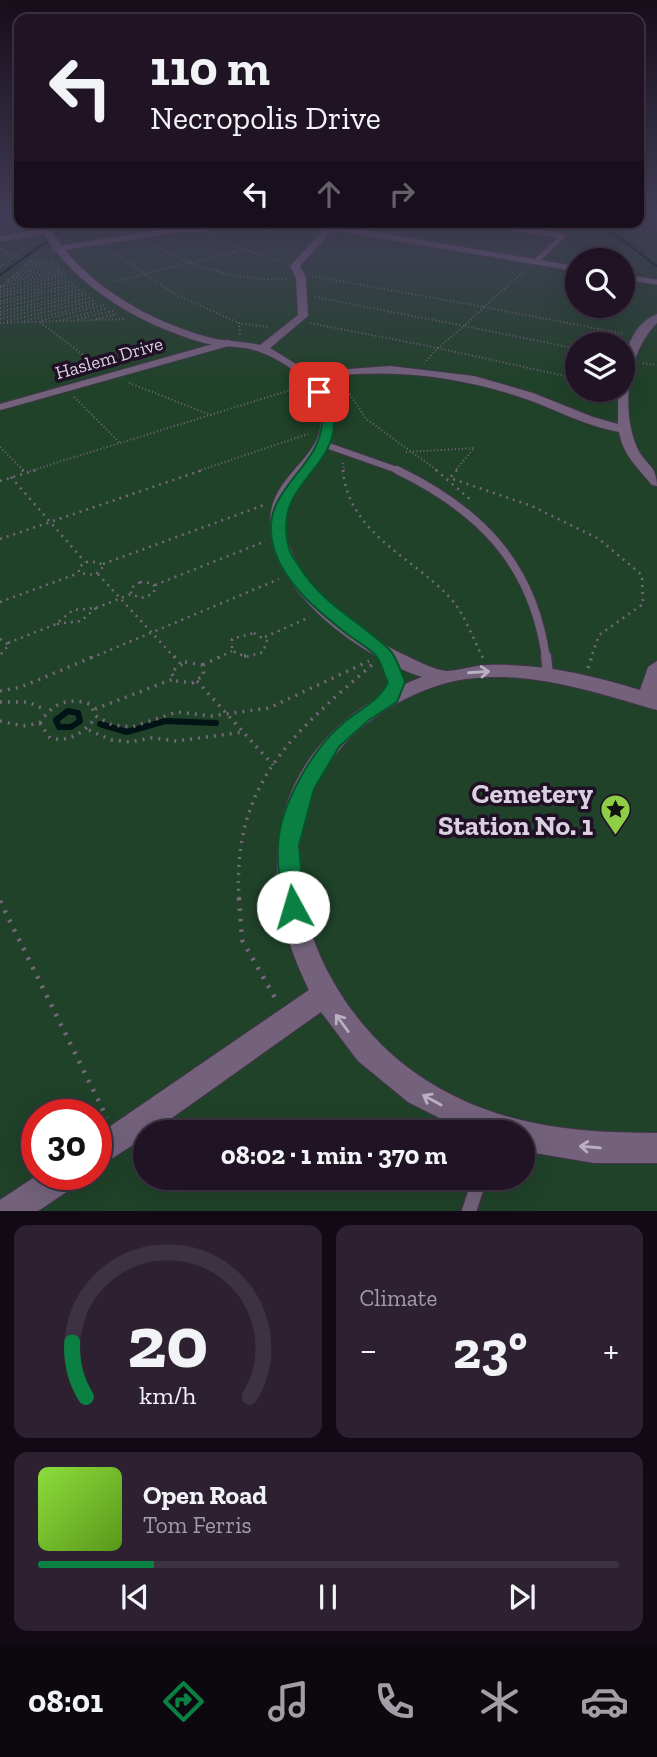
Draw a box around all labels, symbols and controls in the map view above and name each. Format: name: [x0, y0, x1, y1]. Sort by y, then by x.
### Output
text: 110 m: [150, 39, 270, 98]
icon: left: [35, 42, 126, 133]
text: Necropolis Drive: [150, 99, 381, 137]
icon: left: [237, 175, 275, 213]
icon: ahead: [310, 175, 348, 213]
icon: right: [383, 175, 421, 213]
map controls: [565, 248, 635, 402]
button: search: [565, 248, 635, 318]
street label: Haslem Drive: [52, 332, 166, 384]
button: layers: [565, 332, 635, 402]
pin: [289, 362, 349, 422]
icon: arrive: [300, 373, 338, 411]
one-way arrow: [467, 666, 490, 679]
place label: Cemetery Station No. 1: [438, 777, 593, 842]
place icon: Cemetery Station No. 1: [599, 792, 633, 836]
position arrow: [256, 870, 330, 944]
one-way arrow: [335, 1014, 349, 1033]
one-way arrow: [422, 1093, 443, 1106]
speed limit sign: 30: [21, 1099, 112, 1190]
text: 08:02 · 1 min · 370 m: [221, 1139, 447, 1171]
one-way arrow: [579, 1140, 601, 1153]
text: Climate: [360, 1284, 437, 1312]
text: 20: [127, 1299, 208, 1387]
text: 23°: [453, 1319, 527, 1381]
text: −: [360, 1327, 377, 1373]
text: +: [603, 1327, 619, 1373]
text: km/h: [139, 1380, 196, 1410]
text: Open Road: [143, 1479, 267, 1511]
text: Tom Ferris: [143, 1511, 252, 1539]
icon: previous: [116, 1578, 154, 1616]
icon: pause: [309, 1578, 347, 1616]
icon: next: [503, 1578, 541, 1616]
icon: directions: [159, 1677, 208, 1726]
icon: music: [264, 1677, 313, 1726]
icon: phone: [370, 1677, 419, 1726]
icon: climate: [475, 1677, 524, 1726]
icon: car: [580, 1677, 629, 1726]
text: 08:01: [28, 1682, 103, 1720]

